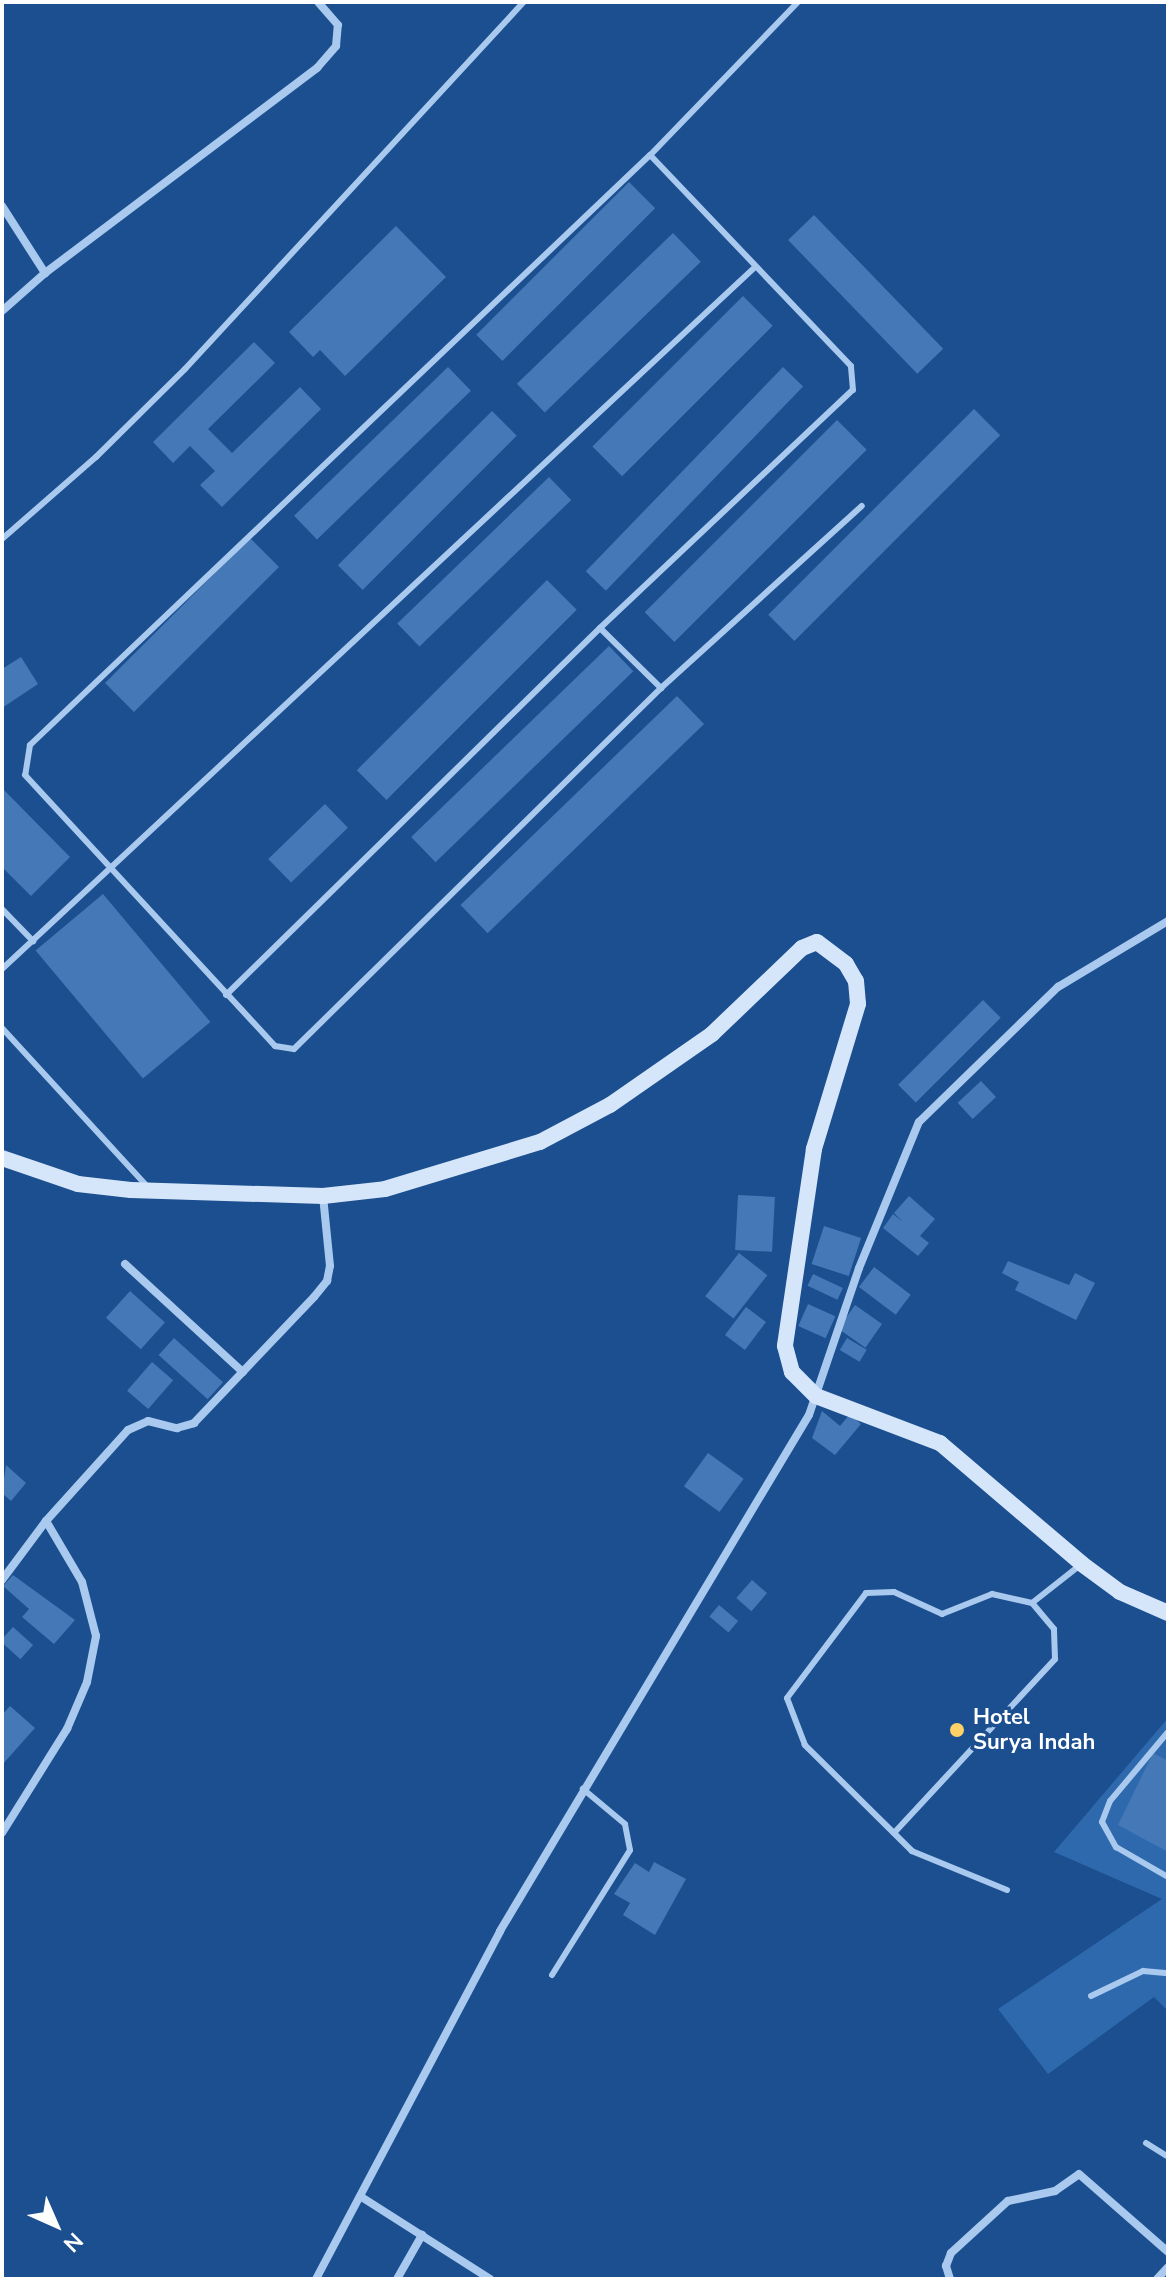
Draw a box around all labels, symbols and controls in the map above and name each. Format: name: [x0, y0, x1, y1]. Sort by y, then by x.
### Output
place label: Hotel Surya Indah: [973, 1704, 1095, 1756]
marker: Hotel Surya Indah: [948, 1721, 966, 1739]
north arrow: [16, 2185, 96, 2265]
text: N: [57, 2226, 89, 2258]

